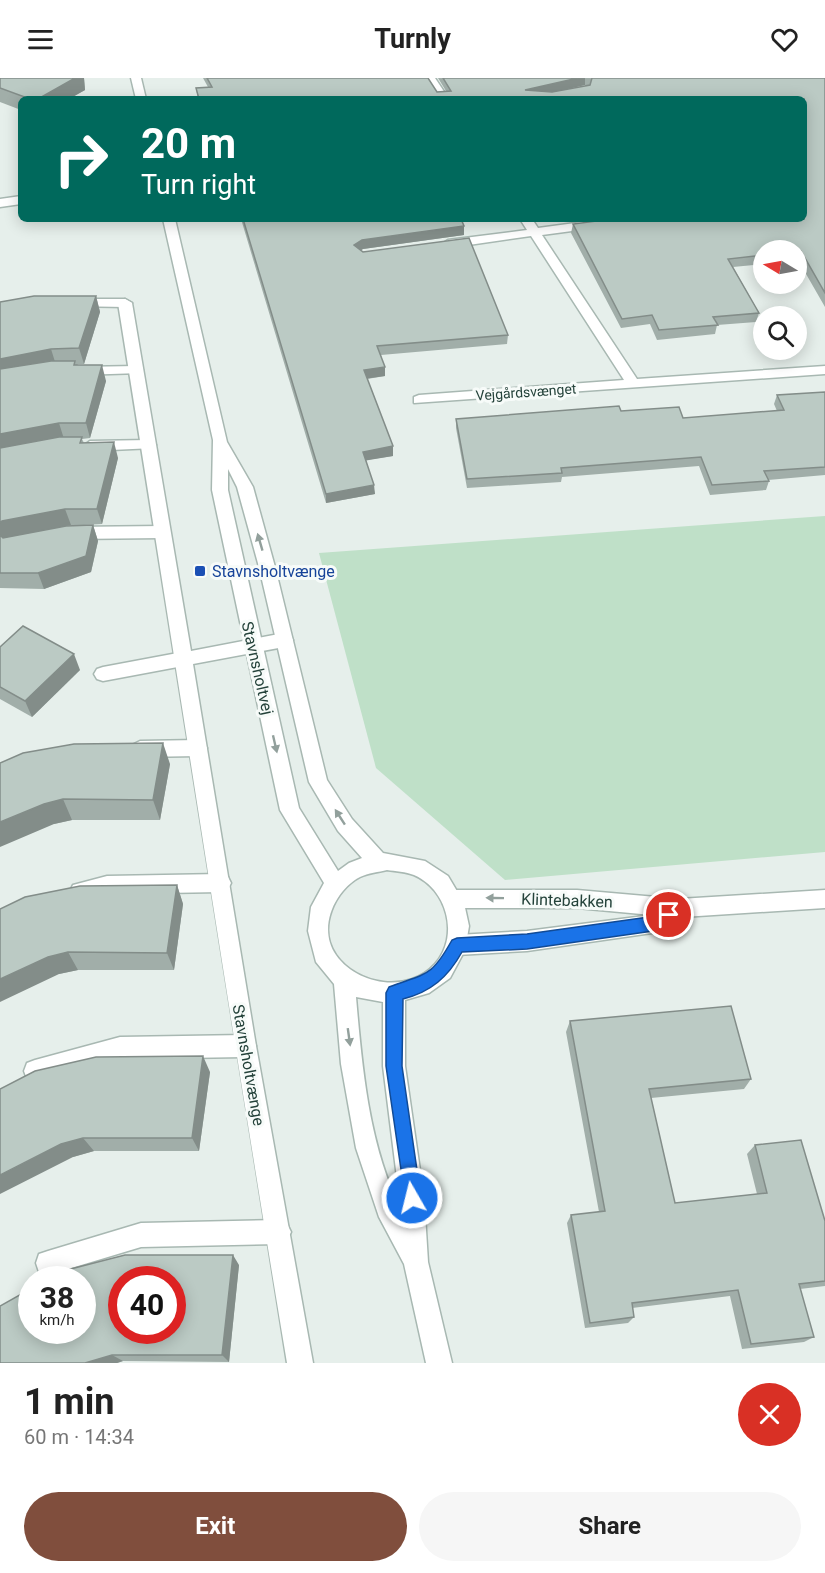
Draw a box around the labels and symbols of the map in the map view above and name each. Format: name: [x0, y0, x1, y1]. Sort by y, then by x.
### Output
north arrow: [753, 240, 807, 294]
street label: Vejgårdsvænget: [475, 380, 577, 403]
one-way arrow: [255, 533, 264, 551]
place label: Stavnsholtvænge: [212, 562, 335, 581]
marker: Stavnsholtvænge: [193, 564, 207, 578]
street label: Stavnsholtvej: [238, 620, 277, 717]
one-way arrow: [270, 735, 280, 753]
one-way arrow: [335, 809, 346, 826]
street label: Klintebakken: [521, 889, 613, 912]
pin: [643, 889, 694, 940]
one-way arrow: [485, 893, 504, 903]
street label: Stavnsholtvænge: [228, 1003, 269, 1127]
one-way arrow: [345, 1028, 354, 1047]
position arrow: [380, 1166, 444, 1230]
speed limit sign: 40: [108, 1266, 186, 1344]

